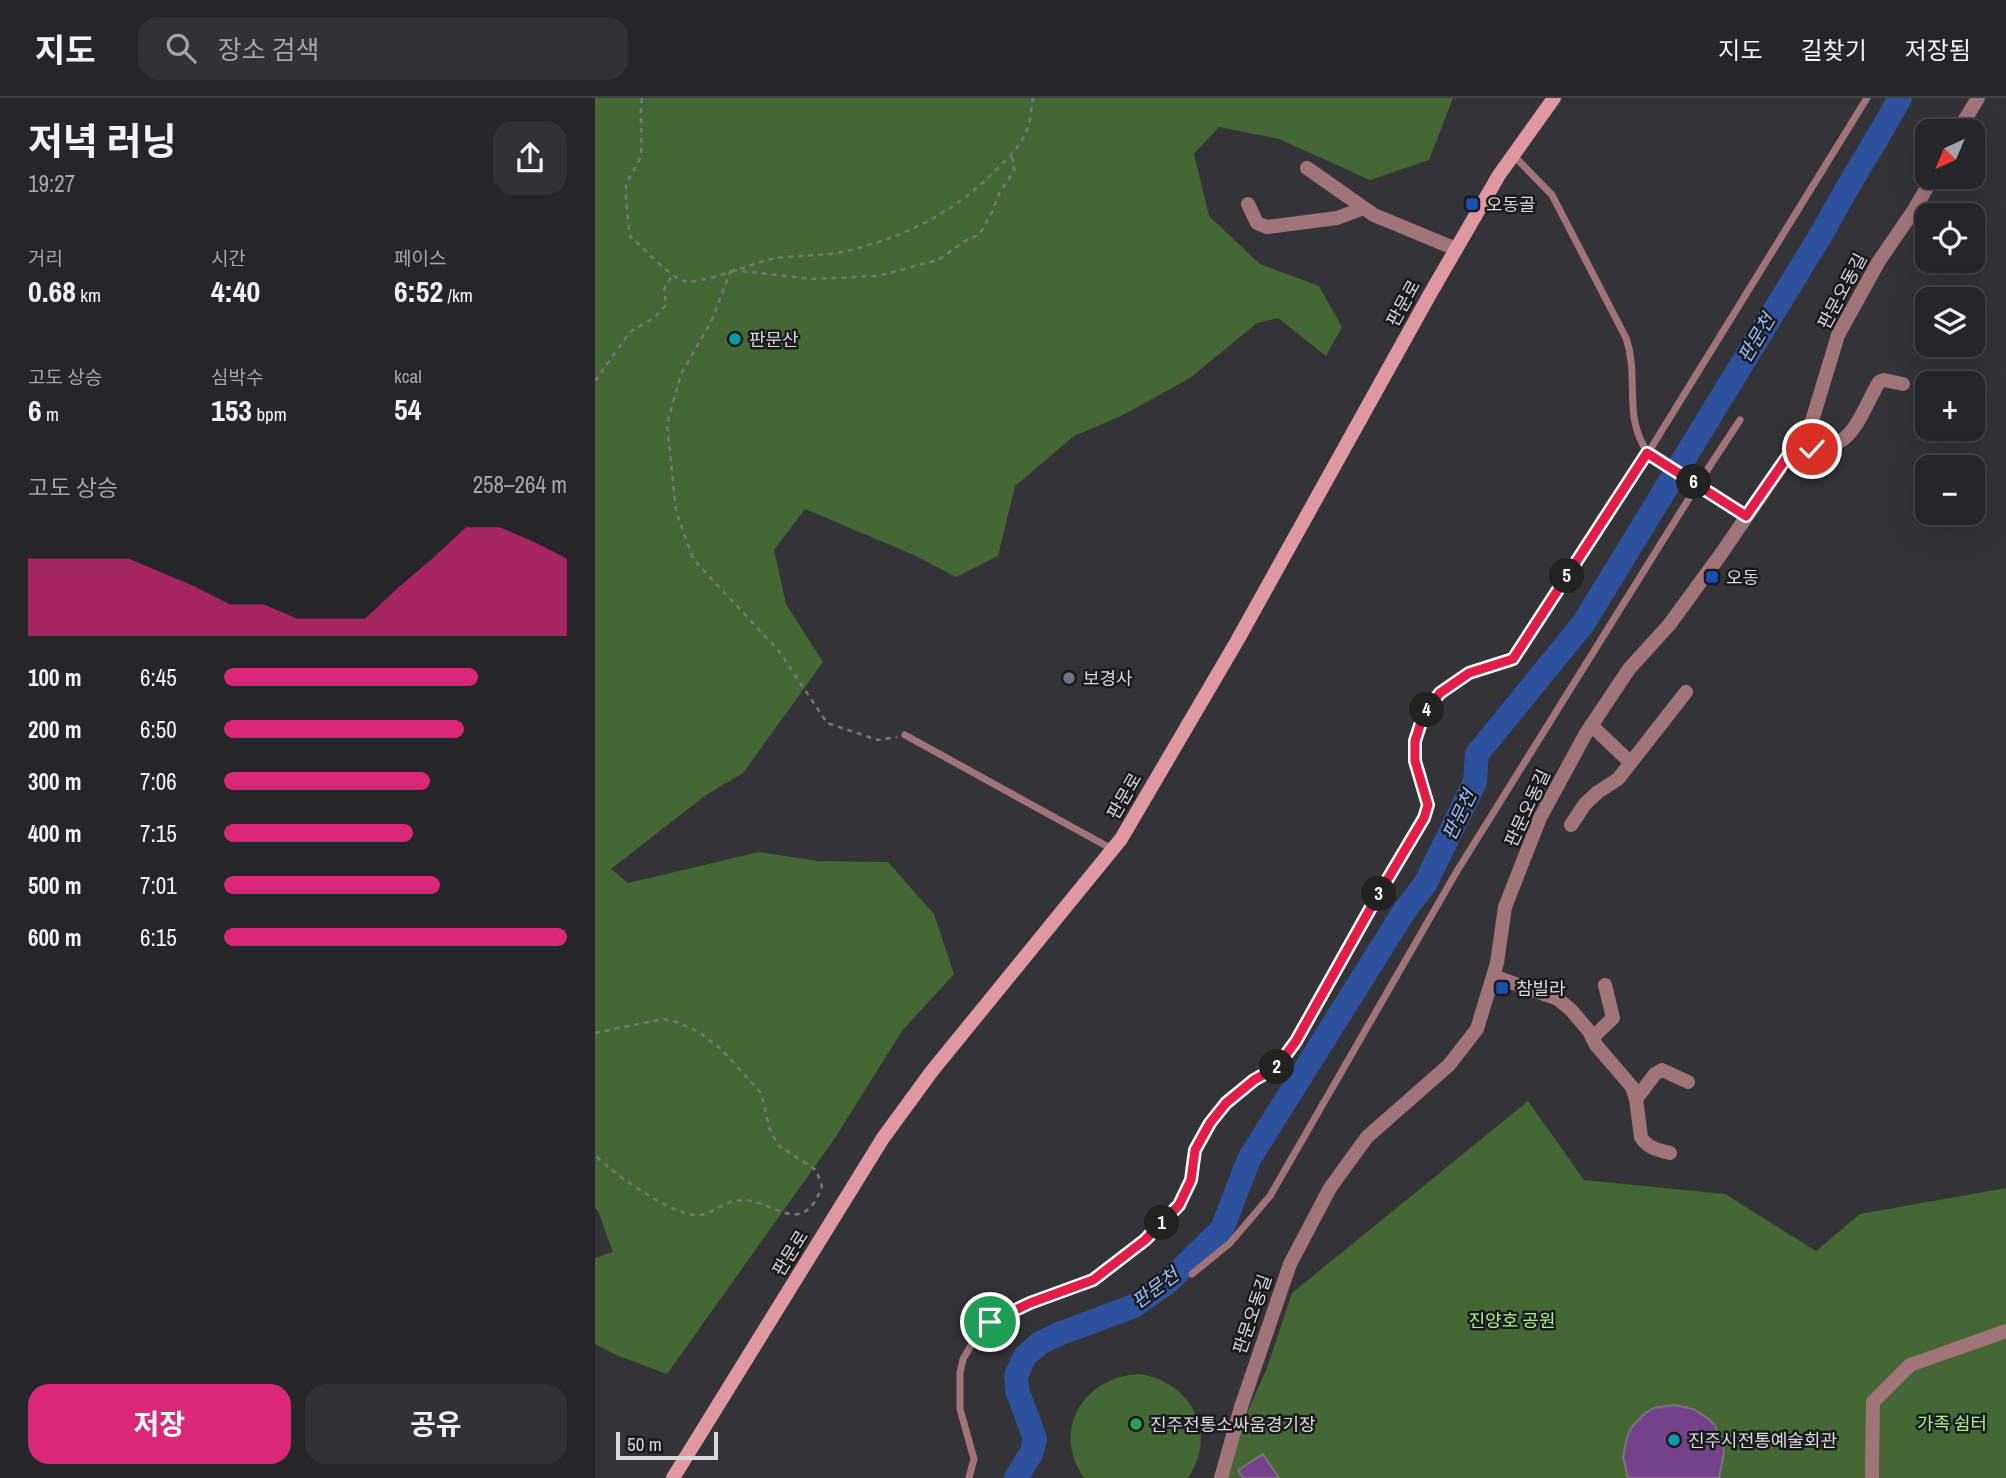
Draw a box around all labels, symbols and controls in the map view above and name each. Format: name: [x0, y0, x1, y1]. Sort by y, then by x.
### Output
search box: [138, 17, 628, 80]
text: 지도: [35, 28, 96, 72]
icon: search: [162, 29, 200, 67]
text: 장소 검색: [218, 32, 319, 67]
text: 지도: [1718, 34, 1763, 66]
text: 길찾기: [1801, 34, 1867, 66]
text: 저장됨: [1905, 34, 1971, 66]
text: 저녁 러닝: [28, 116, 177, 167]
north arrow: [1915, 119, 1985, 189]
map controls: [1915, 119, 1985, 525]
button: share: [493, 121, 567, 195]
text: 19:27: [28, 168, 75, 199]
place label: 오동골: [1486, 192, 1536, 217]
marker: 오동골: [1464, 196, 1480, 212]
button: locate: [1915, 203, 1985, 273]
text: 거리: [28, 245, 63, 271]
text: 시간: [211, 245, 246, 271]
text: 페이스: [394, 245, 446, 271]
street label: 판문오동길: [1812, 249, 1872, 333]
text: 0.68: [28, 271, 76, 311]
text: 4:40: [211, 271, 260, 311]
text: 6:52: [394, 271, 443, 311]
street label: 판문로: [1380, 275, 1426, 331]
text: km: [76, 282, 101, 308]
text: /km: [443, 282, 473, 308]
button: layers: [1915, 287, 1985, 357]
water label: 판문천: [1731, 308, 1781, 367]
place label: 판문산: [749, 327, 799, 352]
marker: 판문산: [727, 331, 743, 347]
text: kcal: [394, 363, 422, 389]
text: 고도 상승: [28, 364, 102, 390]
text: 심박수: [211, 364, 263, 390]
button: +: [1915, 371, 1985, 441]
text: 54: [394, 389, 421, 429]
text: 6: [28, 390, 42, 430]
text: 153: [211, 390, 252, 430]
text: m: [42, 401, 59, 427]
text: bpm: [252, 401, 287, 427]
pin: [1782, 419, 1842, 479]
icon: check: [1793, 430, 1831, 468]
button: −: [1915, 455, 1985, 525]
pin: 6: [1677, 464, 1711, 500]
text: 6: [1689, 468, 1698, 494]
text: 258–264 m: [473, 469, 567, 500]
text: 고도 상승: [28, 472, 118, 503]
pin: 5: [1549, 559, 1585, 594]
text: 5: [1562, 562, 1571, 588]
place label: 오동: [1726, 565, 1759, 590]
marker: 오동: [1704, 569, 1720, 585]
text: 100 m: [28, 662, 81, 693]
text: 6:45: [140, 662, 177, 693]
place label: 보경사: [1083, 666, 1133, 691]
marker: 보경사: [1061, 670, 1077, 686]
pin: 4: [1409, 692, 1445, 728]
text: 4: [1422, 696, 1431, 722]
text: 200 m: [28, 714, 81, 745]
text: 6:50: [140, 714, 177, 745]
street label: 판문오동길: [1498, 765, 1556, 851]
text: 300 m: [28, 766, 81, 797]
text: 7:06: [140, 766, 177, 797]
street label: 판문로: [1101, 768, 1147, 824]
water label: 판문천: [1436, 784, 1483, 844]
text: 400 m: [28, 818, 81, 849]
text: 7:15: [140, 818, 177, 849]
text: 500 m: [28, 870, 81, 901]
text: 7:01: [140, 870, 177, 901]
pin: 3: [1361, 876, 1397, 912]
text: 3: [1374, 880, 1383, 906]
text: 600 m: [28, 922, 81, 953]
text: 6:15: [140, 922, 177, 953]
place label: 참빌라: [1516, 976, 1566, 1001]
marker: 참빌라: [1494, 980, 1510, 996]
pin: 2: [1259, 1049, 1295, 1084]
text: 2: [1272, 1053, 1281, 1079]
pin: 1: [1145, 1206, 1179, 1240]
text: 1: [1157, 1209, 1166, 1235]
street label: 판문로: [766, 1225, 814, 1281]
water label: 판문천: [1126, 1261, 1185, 1314]
street label: 판문오동길: [1227, 1271, 1277, 1357]
pin: [960, 1292, 1020, 1352]
icon: arrive: [971, 1303, 1009, 1341]
park label: 진양호 공원: [1469, 1308, 1555, 1333]
button: 저장: [28, 1384, 291, 1464]
button: 공유: [305, 1384, 567, 1464]
park label: 가족 쉼터: [1917, 1411, 1987, 1436]
place label: 진주전통소싸움경기장: [1150, 1412, 1316, 1437]
marker: 진주전통소싸움경기장: [1128, 1416, 1144, 1432]
place label: 진주시전통예술회관: [1688, 1428, 1837, 1453]
scale bar: [616, 1429, 717, 1461]
text: 50 m: [627, 1431, 662, 1457]
marker: 진주시전통예술회관: [1666, 1432, 1682, 1448]

